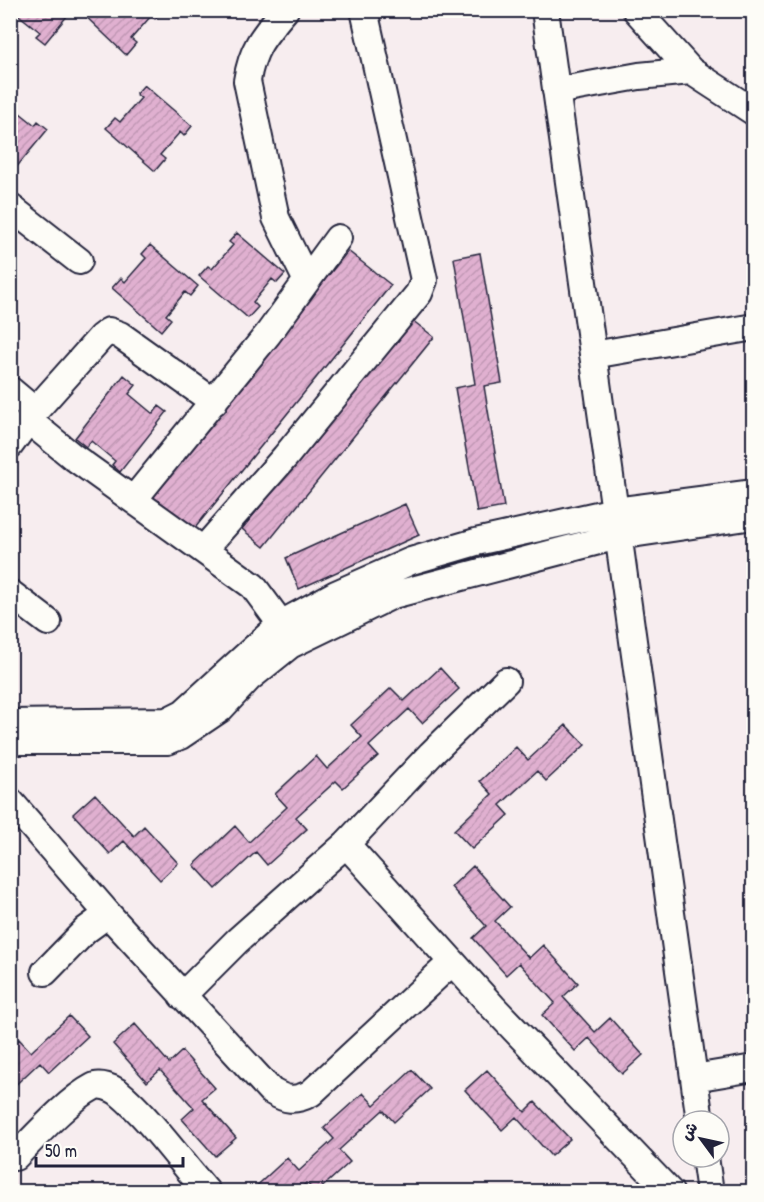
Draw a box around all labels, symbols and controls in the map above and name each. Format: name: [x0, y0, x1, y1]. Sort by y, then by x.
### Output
north arrow: [671, 1109, 731, 1169]
text: ش: [674, 1117, 702, 1144]
scale bar: [36, 1130, 183, 1168]
text: 50 m: [45, 1138, 77, 1163]

